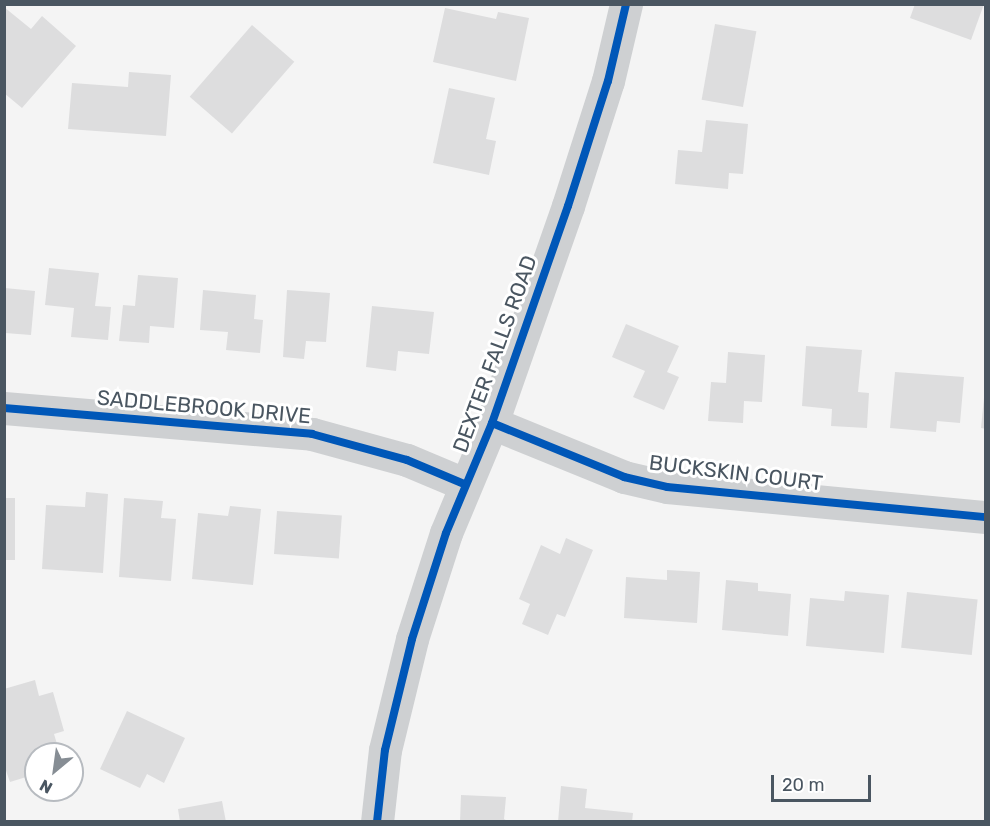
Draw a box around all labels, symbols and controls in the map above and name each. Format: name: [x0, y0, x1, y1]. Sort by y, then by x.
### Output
street label: DEXTER FALLS ROAD: [448, 252, 542, 456]
street label: SADDLEBROOK DRIVE: [96, 385, 312, 429]
street label: BUCKSKIN COURT: [648, 450, 824, 496]
north arrow: [24, 742, 84, 802]
scale bar: [774, 763, 874, 801]
text: 20 m: [782, 774, 824, 796]
text: N: [36, 775, 56, 798]

